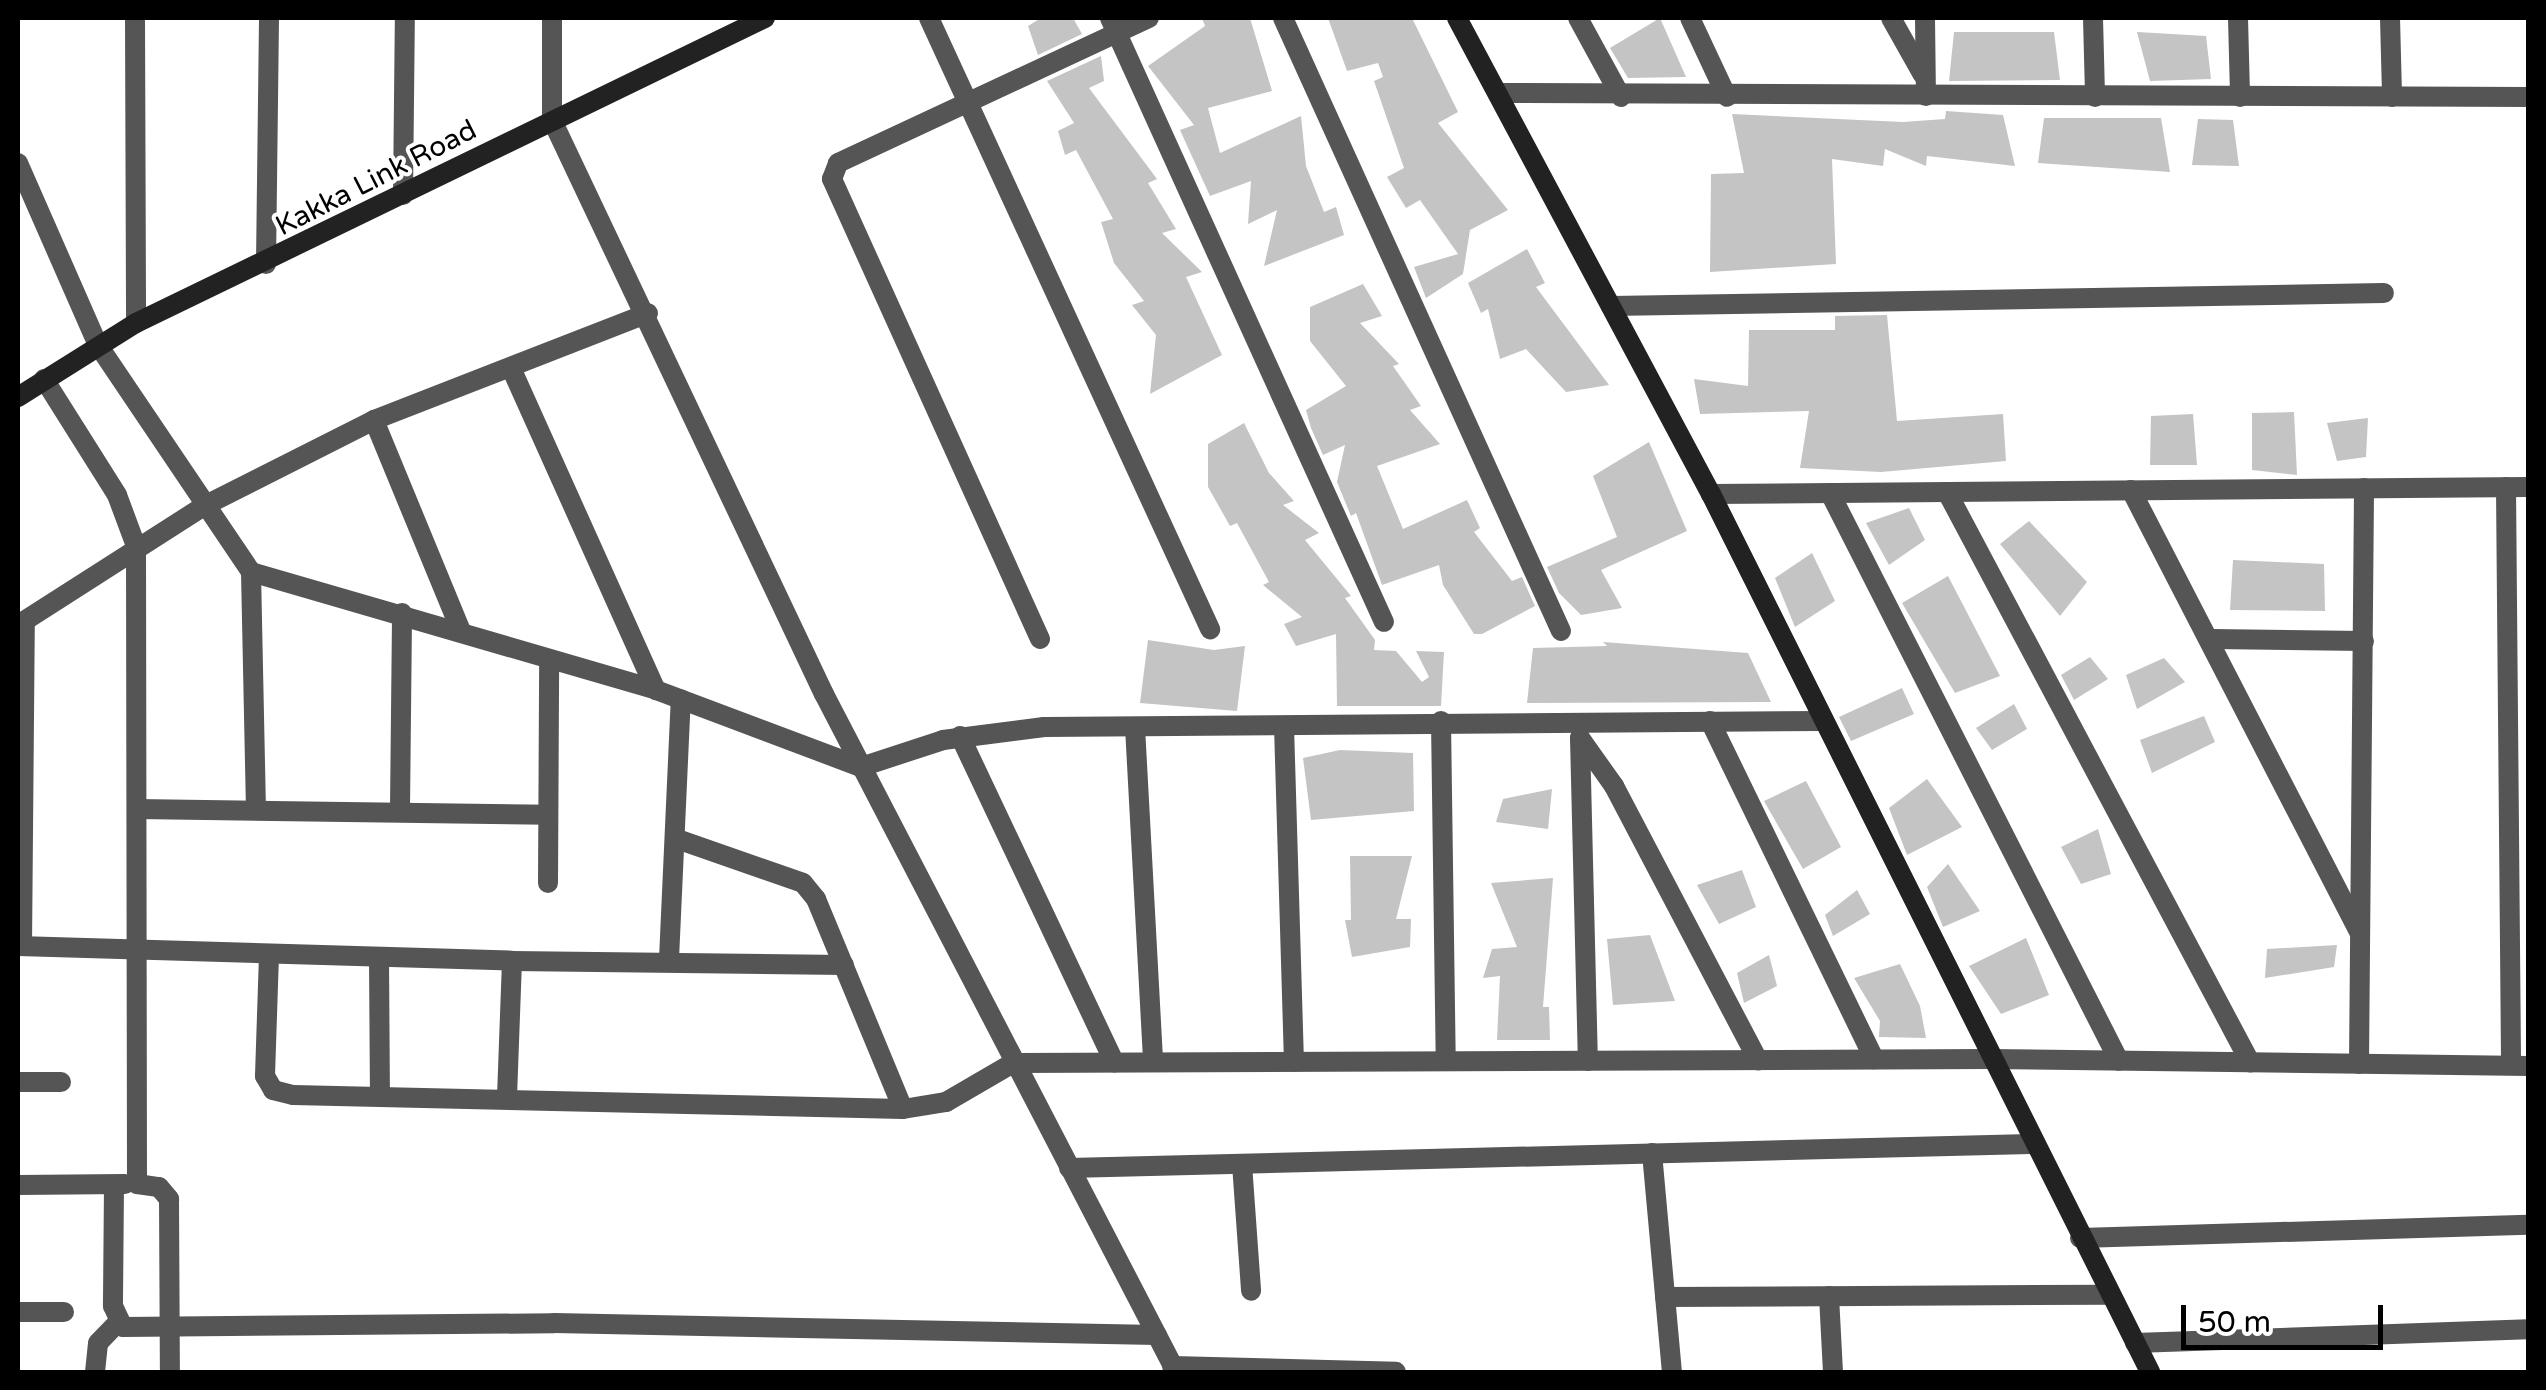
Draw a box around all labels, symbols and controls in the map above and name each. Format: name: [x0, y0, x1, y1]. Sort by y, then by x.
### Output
street label: Kakka Link Road: [270, 113, 482, 243]
scale bar: [2186, 1285, 2388, 1347]
text: 50 m: [2198, 1304, 2271, 1341]

